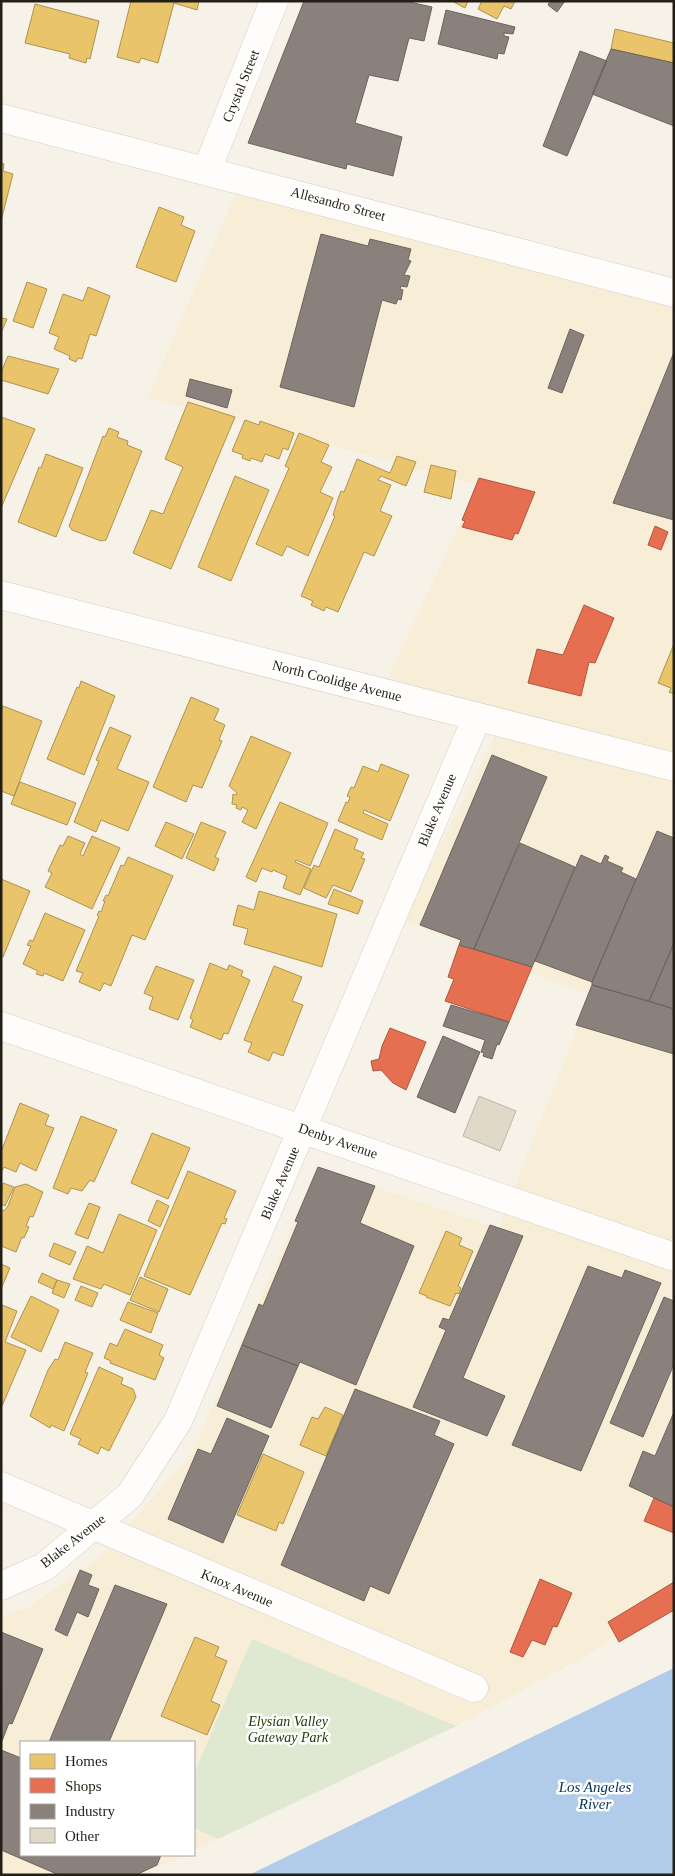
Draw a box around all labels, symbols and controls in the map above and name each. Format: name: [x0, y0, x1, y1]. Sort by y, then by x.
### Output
street label: Crystal Street: [220, 48, 262, 124]
street label: Allesandro Street: [289, 184, 387, 224]
street label: North Coolidge Avenue: [271, 658, 403, 704]
street label: Blake Avenue: [415, 771, 459, 849]
street label: Denby Avenue: [297, 1120, 379, 1162]
street label: Blake Avenue: [258, 1144, 302, 1222]
street label: Blake Avenue: [38, 1511, 108, 1571]
street label: Knox Avenue: [199, 1566, 275, 1610]
park label: Elysian Valley Gateway Park: [247, 1714, 329, 1745]
legend: [20, 1741, 195, 1856]
text: Homes: [65, 1753, 108, 1769]
text: Shops: [65, 1778, 102, 1794]
water label: Los Angeles River: [558, 1779, 631, 1812]
text: Industry: [65, 1803, 115, 1819]
text: Other: [65, 1828, 99, 1844]

